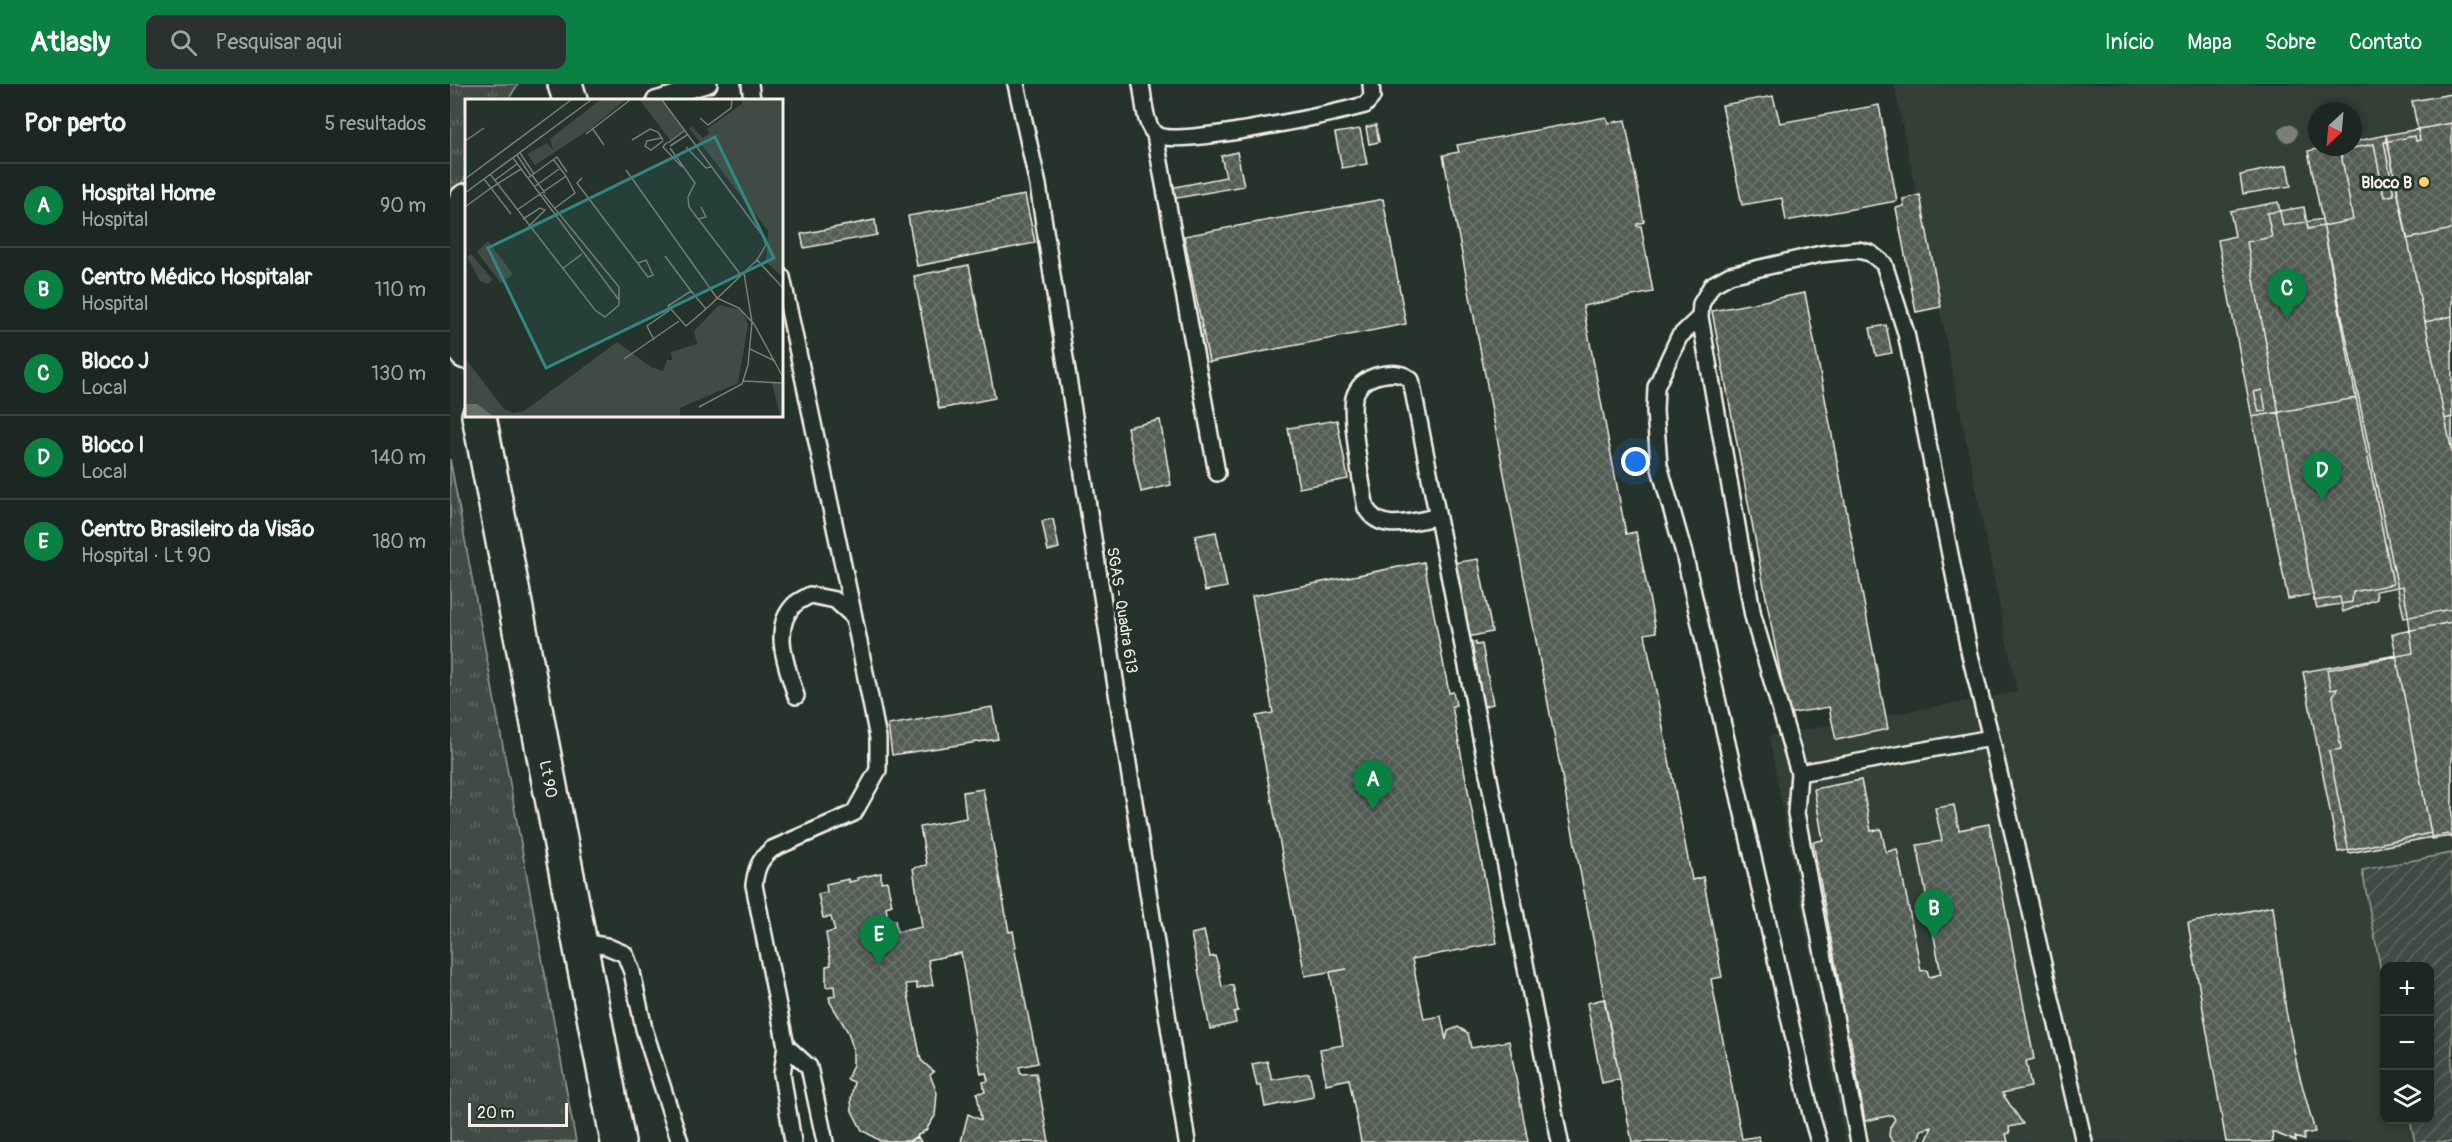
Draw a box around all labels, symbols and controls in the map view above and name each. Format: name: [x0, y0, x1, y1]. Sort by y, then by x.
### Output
search box: [146, 15, 566, 69]
text: Atlasly: [30, 25, 110, 60]
icon: search: [167, 26, 200, 59]
text: Pesquisar aqui: [215, 28, 342, 56]
text: Início: [2105, 29, 2154, 56]
text: Mapa: [2187, 29, 2232, 56]
text: Sobre: [2265, 29, 2316, 56]
text: Contato: [2349, 29, 2422, 56]
inset map: [465, 99, 783, 417]
north arrow: [2308, 102, 2362, 156]
text: Por perto: [24, 107, 126, 139]
text: 5 resultados: [324, 111, 426, 136]
place label: Bloco B: [2361, 173, 2412, 193]
marker: Bloco B: [2417, 175, 2431, 189]
text: Hospital Home: [81, 179, 215, 207]
text: A: [37, 193, 50, 218]
text: 90 m: [380, 193, 426, 218]
text: Hospital: [81, 207, 148, 232]
text: Centro Médico Hospitalar: [81, 263, 312, 291]
pin: C: [2268, 270, 2306, 319]
text: B: [38, 277, 49, 302]
text: 110 m: [375, 277, 426, 302]
text: Hospital: [81, 291, 148, 316]
text: Bloco J: [81, 347, 149, 375]
text: C: [37, 361, 50, 386]
text: 130 m: [371, 361, 426, 386]
text: Local: [81, 375, 127, 400]
text: Bloco I: [81, 431, 144, 459]
text: D: [37, 445, 50, 470]
text: 140 m: [371, 445, 426, 470]
your location: [1621, 447, 1650, 476]
pin: D: [2302, 452, 2342, 501]
text: Local: [81, 459, 127, 484]
text: Centro Brasileiro da Visão: [81, 515, 314, 543]
text: E: [38, 529, 49, 554]
text: 180 m: [372, 529, 426, 554]
text: Hospital · Lt 90: [81, 543, 211, 568]
street label: SGAS - Quadra 613: [1102, 546, 1142, 675]
street label: Lt 90: [535, 759, 561, 800]
pin: A: [1354, 760, 1392, 810]
pin: B: [1914, 890, 1954, 939]
pin: E: [860, 916, 898, 965]
map controls: [2380, 962, 2434, 1124]
button: +: [2380, 962, 2434, 1016]
button: −: [2380, 1016, 2434, 1070]
button: layers: [2380, 1070, 2434, 1124]
scale bar: [468, 1100, 568, 1128]
text: 20 m: [477, 1103, 515, 1123]

